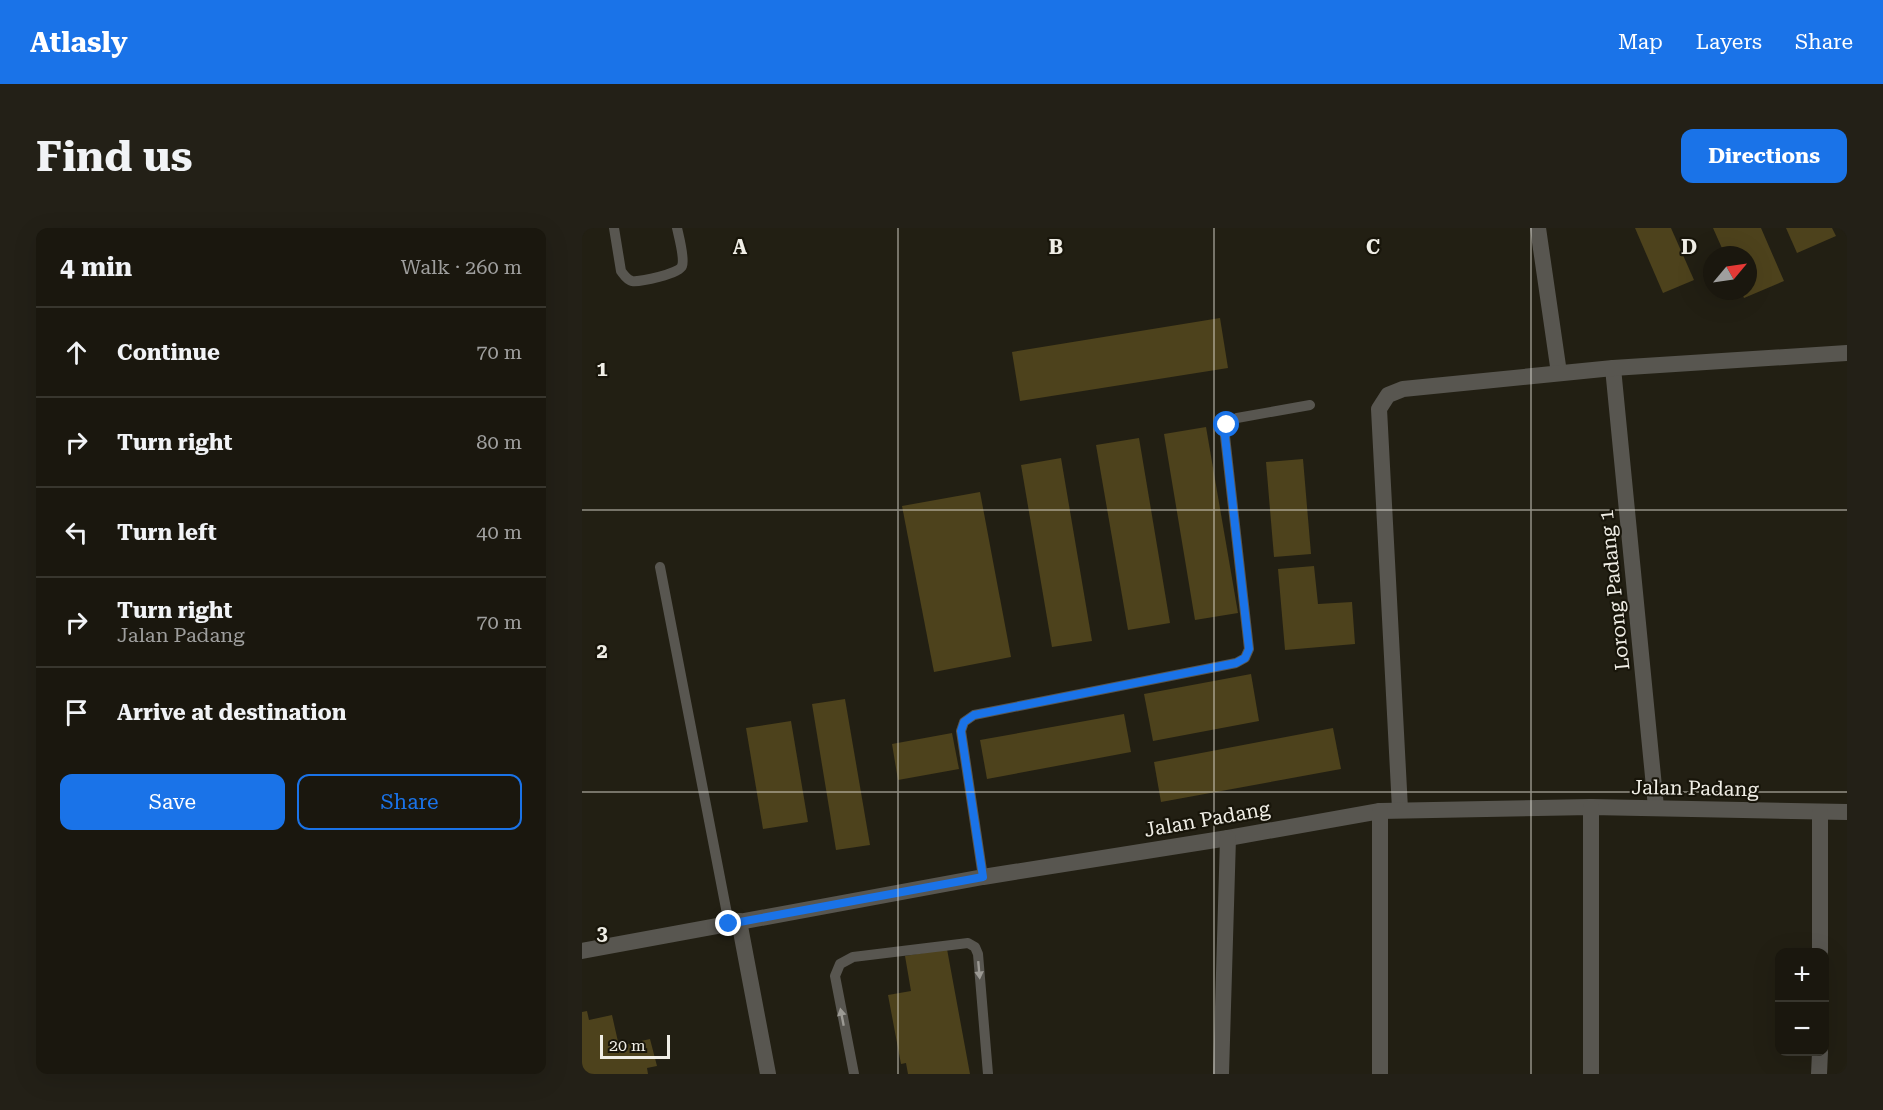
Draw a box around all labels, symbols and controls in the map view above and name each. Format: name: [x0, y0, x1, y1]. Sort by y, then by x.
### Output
text: Atlasly: [30, 26, 128, 59]
text: Map: [1618, 30, 1663, 54]
text: Layers: [1696, 30, 1762, 54]
text: Share: [1795, 30, 1853, 54]
button: Directions: [1681, 129, 1847, 183]
text: Find us: [36, 132, 193, 181]
text: A: [733, 235, 748, 259]
text: B: [1049, 235, 1063, 259]
text: C: [1366, 235, 1380, 259]
text: D: [1681, 235, 1697, 259]
north arrow: [1703, 246, 1757, 300]
text: 4 min: [60, 252, 132, 282]
text: Walk · 260 m: [401, 255, 522, 279]
icon: ahead: [60, 336, 93, 369]
text: Continue: [117, 340, 220, 365]
text: 70 m: [476, 340, 522, 364]
text: 1: [596, 357, 608, 381]
route start: [1213, 411, 1239, 437]
icon: right: [60, 426, 93, 459]
text: Turn right: [117, 430, 232, 455]
text: 80 m: [476, 430, 522, 454]
street label: Lorong Padang 1: [1594, 508, 1634, 672]
icon: left: [60, 516, 93, 549]
text: Turn left: [117, 520, 217, 545]
text: 40 m: [476, 520, 522, 544]
text: Turn right: [117, 598, 232, 623]
icon: right: [60, 606, 93, 639]
text: 70 m: [476, 610, 522, 634]
text: Jalan Padang: [117, 623, 245, 647]
text: 2: [596, 639, 608, 663]
icon: arrive: [60, 696, 93, 729]
text: Arrive at destination: [117, 700, 346, 725]
button: Save: [60, 774, 285, 830]
button: Share: [297, 774, 522, 830]
street label: Jalan Padang: [1631, 775, 1760, 801]
street label: Jalan Padang: [1142, 796, 1272, 842]
route end: [715, 910, 741, 936]
text: 3: [596, 921, 608, 945]
map controls: [1775, 948, 1829, 1056]
button: +: [1775, 948, 1829, 1002]
one-way arrow: [974, 960, 984, 979]
button: −: [1775, 1002, 1829, 1056]
one-way arrow: [837, 1007, 846, 1026]
scale bar: [600, 1032, 670, 1060]
text: 20 m: [609, 1036, 646, 1055]

